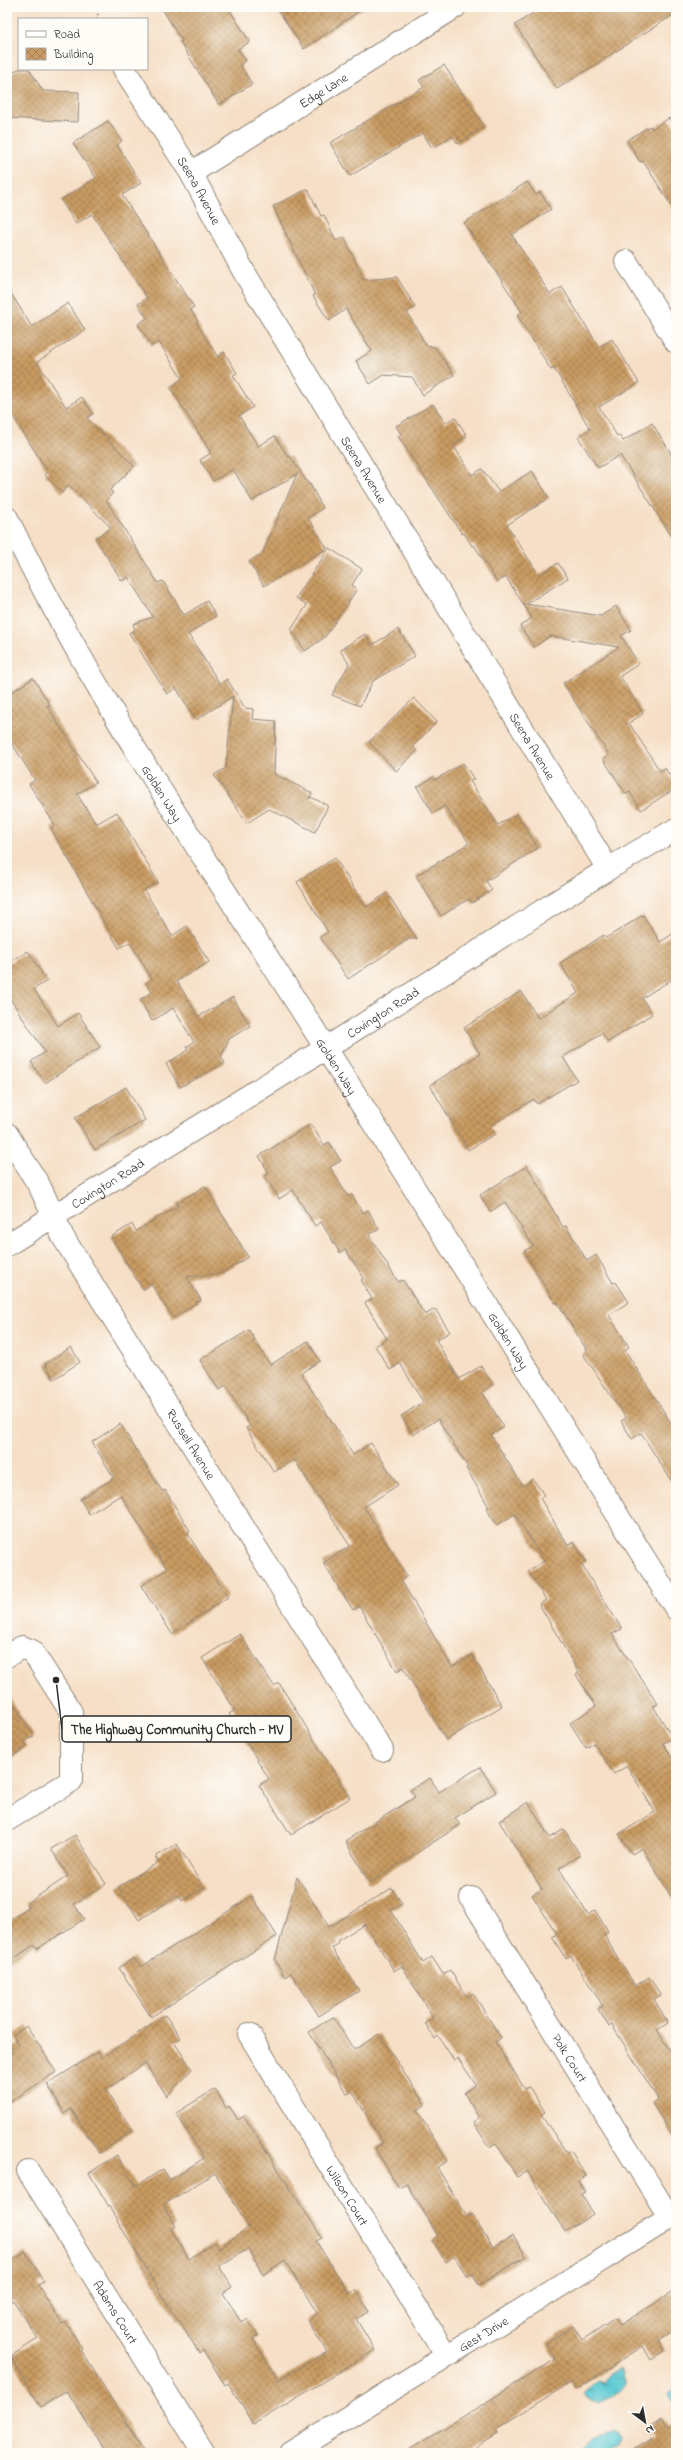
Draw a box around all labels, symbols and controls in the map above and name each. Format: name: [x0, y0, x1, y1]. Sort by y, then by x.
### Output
legend: [18, 18, 148, 70]
text: Road: [54, 26, 80, 44]
text: Building: [53, 46, 93, 65]
street label: Edge Lane: [296, 69, 352, 114]
street label: Seena Avenue: [172, 153, 225, 229]
street label: Seena Avenue: [335, 433, 391, 507]
street label: Seena Avenue: [504, 709, 560, 784]
street label: Golden Way: [136, 762, 186, 826]
street label: Covington Road: [343, 983, 424, 1043]
street label: Golden Way: [311, 1035, 361, 1099]
street label: Covington Road: [68, 1154, 149, 1214]
street label: Golden Way: [483, 1309, 533, 1374]
street label: Russell Avenue: [161, 1406, 220, 1484]
callout: The Highway Community Church - MV: [62, 1716, 291, 1742]
text: The Highway Community Church - MV: [71, 1720, 284, 1743]
street label: Polk Court: [547, 2031, 592, 2087]
street label: Wilson Court: [321, 2162, 373, 2230]
street label: Adams Court: [87, 2277, 142, 2349]
street label: Gest Drive: [455, 2312, 512, 2357]
north arrow: [625, 2402, 665, 2442]
text: N: [642, 2421, 657, 2438]

